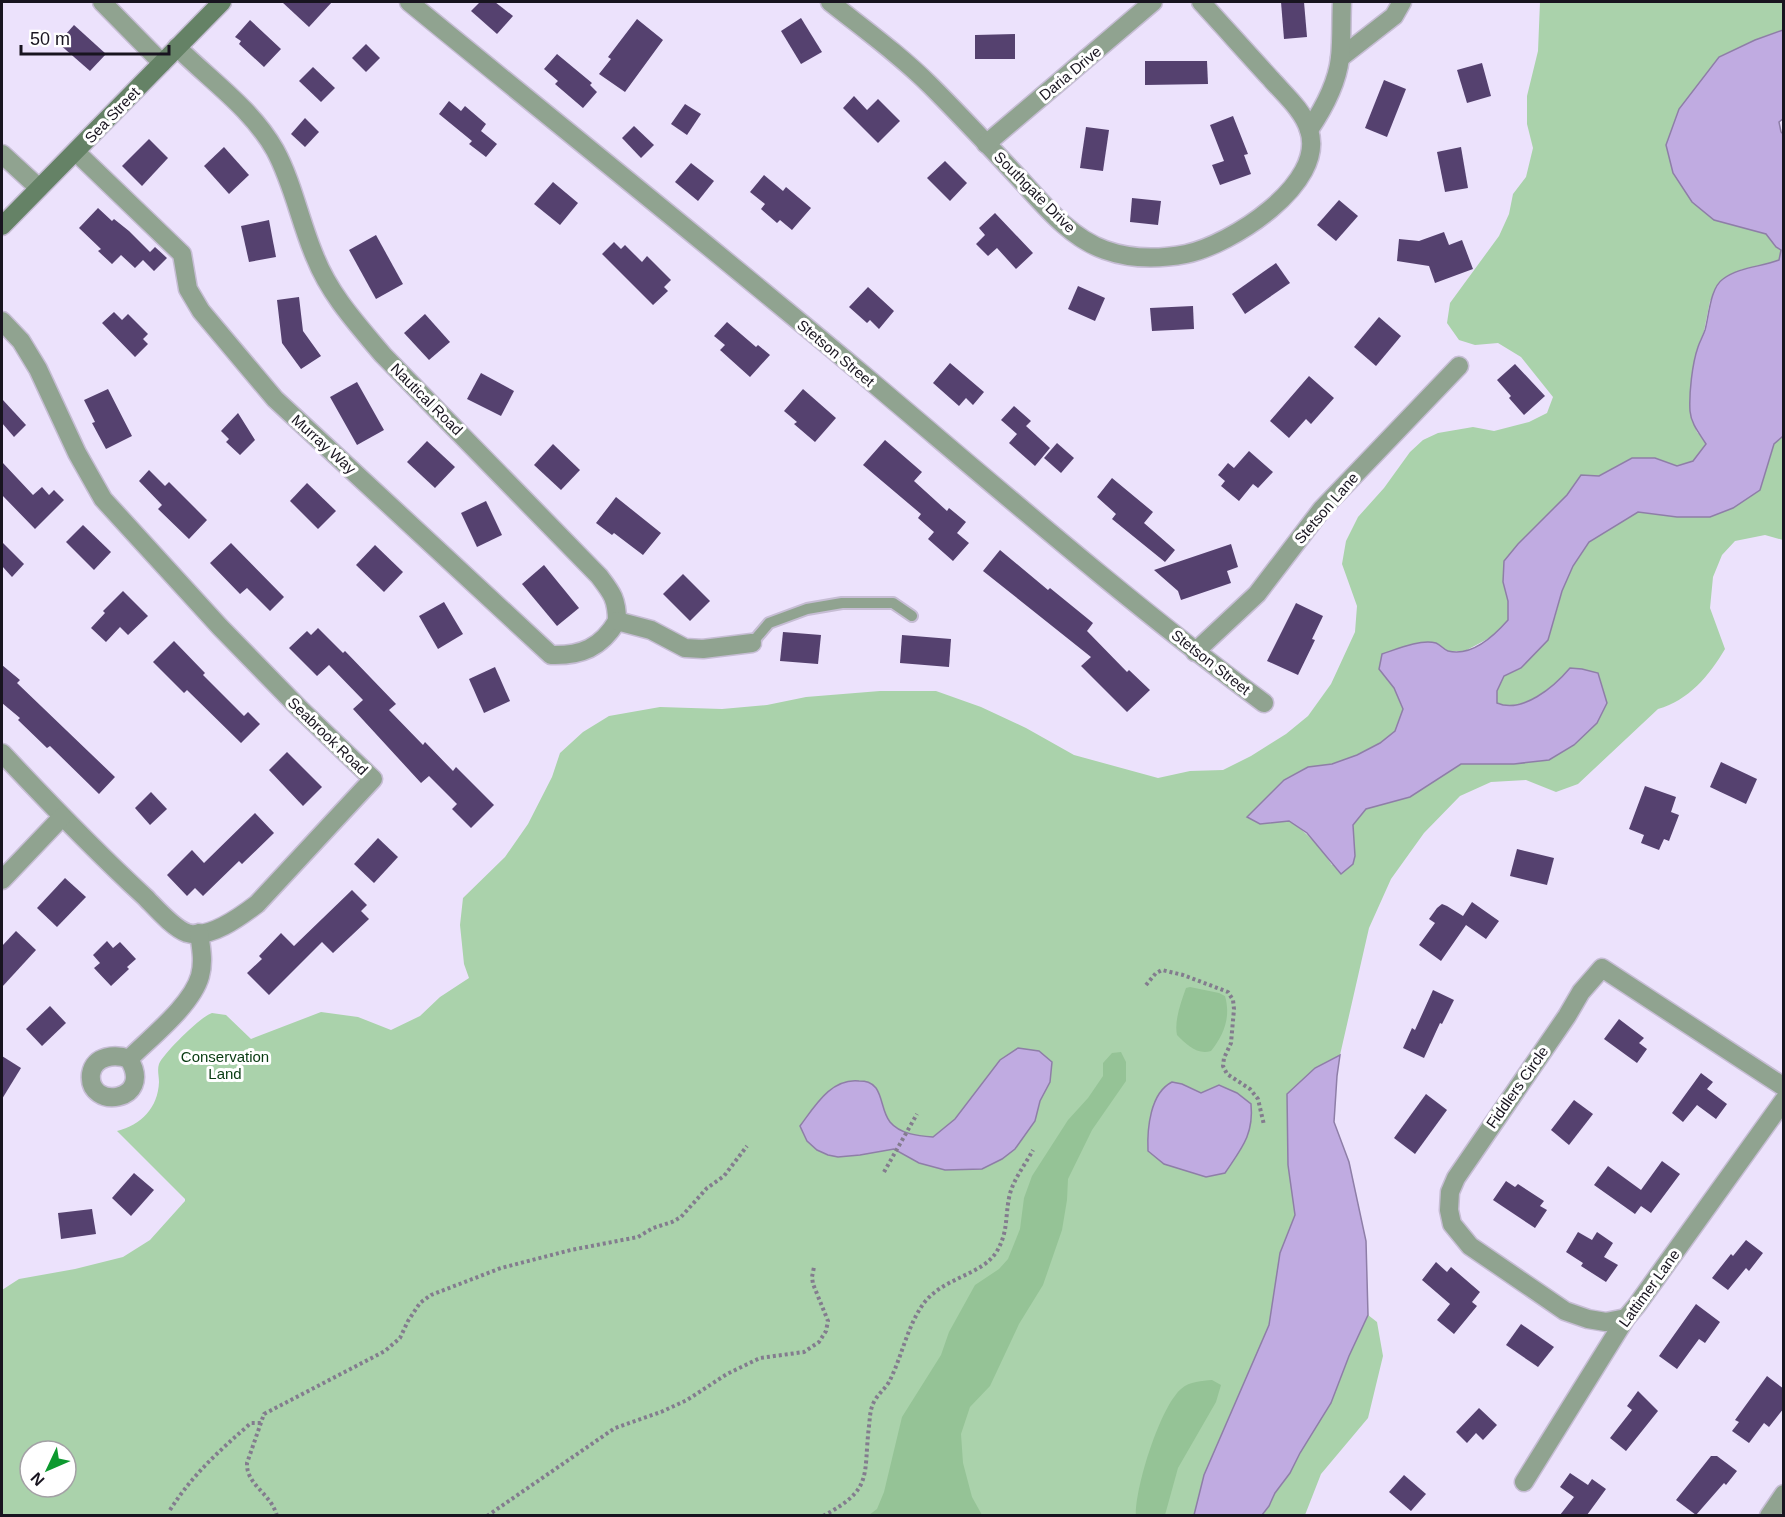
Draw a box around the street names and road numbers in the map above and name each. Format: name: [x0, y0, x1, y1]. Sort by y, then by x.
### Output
street label: Daria Drive: [1036, 42, 1104, 104]
street label: Sea Street: [81, 83, 143, 146]
street label: Southgate Drive: [991, 148, 1079, 236]
street label: Stetson Street: [794, 316, 879, 391]
street label: Nautical Road: [388, 360, 466, 438]
street label: Murray Way: [288, 411, 360, 478]
street label: Stetson Lane: [1291, 469, 1361, 547]
street label: Stetson Street: [1168, 626, 1254, 698]
street label: Seabrook Road: [285, 694, 371, 778]
street label: Fiddlers Circle: [1483, 1043, 1551, 1131]
street label: Lattimer Lane: [1615, 1246, 1683, 1330]

